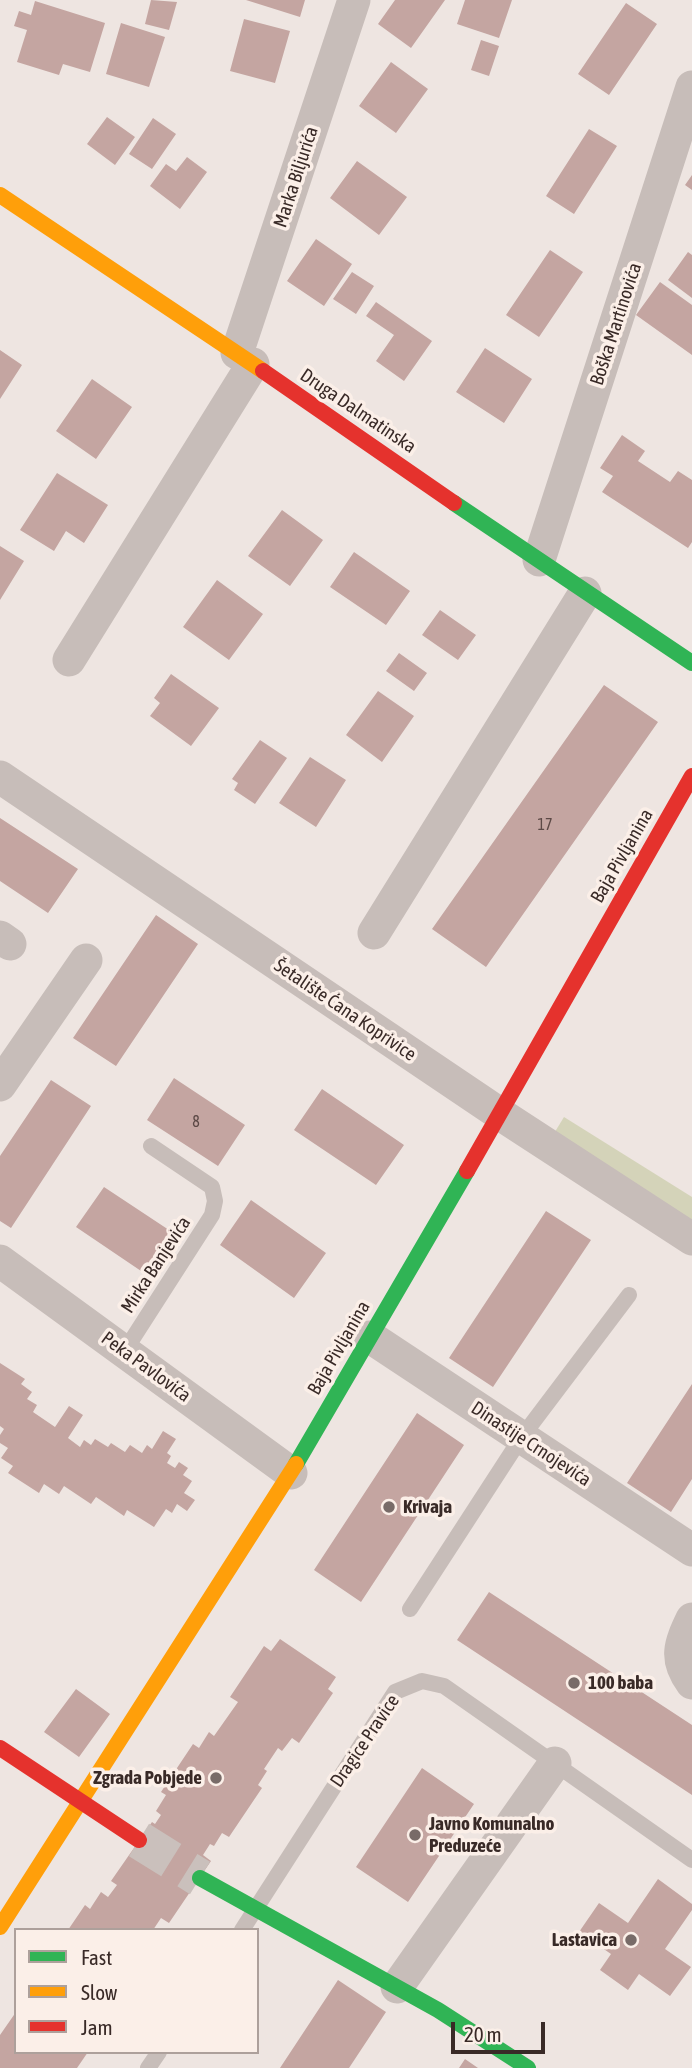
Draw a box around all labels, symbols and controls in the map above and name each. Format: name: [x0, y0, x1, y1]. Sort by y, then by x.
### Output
street label: Marka Biljurića: [269, 124, 323, 230]
street label: Boška Martinovića: [585, 260, 647, 388]
street label: Druga Dalmatinska: [296, 364, 420, 458]
street label: Baja Pivljanina: [586, 805, 658, 907]
house number: 17: [537, 815, 553, 835]
street label: Šetalište Ćana Koprivice: [270, 954, 420, 1066]
house number: 8: [192, 1112, 200, 1132]
street label: Mirka Banjevića: [116, 1212, 196, 1318]
street label: Baja Pivljanina: [303, 1297, 375, 1399]
street label: Peka Pavlovića: [97, 1327, 195, 1407]
street label: Dinastije Crnojevića: [467, 1397, 595, 1491]
place label: Krivaja: [403, 1496, 452, 1518]
marker: Krivaja: [381, 1499, 397, 1515]
place label: 100 baba: [588, 1672, 653, 1694]
marker: 100 baba: [566, 1675, 582, 1691]
street label: Dragice Pravice: [326, 1690, 404, 1792]
place label: Zgrada Pobjede: [93, 1767, 202, 1789]
marker: Zgrada Pobjede: [208, 1770, 224, 1786]
place label: Javno Komunalno Preduzeće: [429, 1813, 554, 1857]
marker: Javno Komunalno Preduzeće: [407, 1827, 423, 1843]
legend: [14, 1928, 259, 2054]
place label: Lastavica: [552, 1929, 617, 1951]
marker: Lastavica: [623, 1932, 639, 1948]
text: Fast: [81, 1945, 112, 1969]
text: Slow: [81, 1980, 117, 2004]
scale bar: [454, 2008, 548, 2052]
text: Jam: [81, 2015, 113, 2039]
text: 20 m: [464, 2022, 502, 2046]

